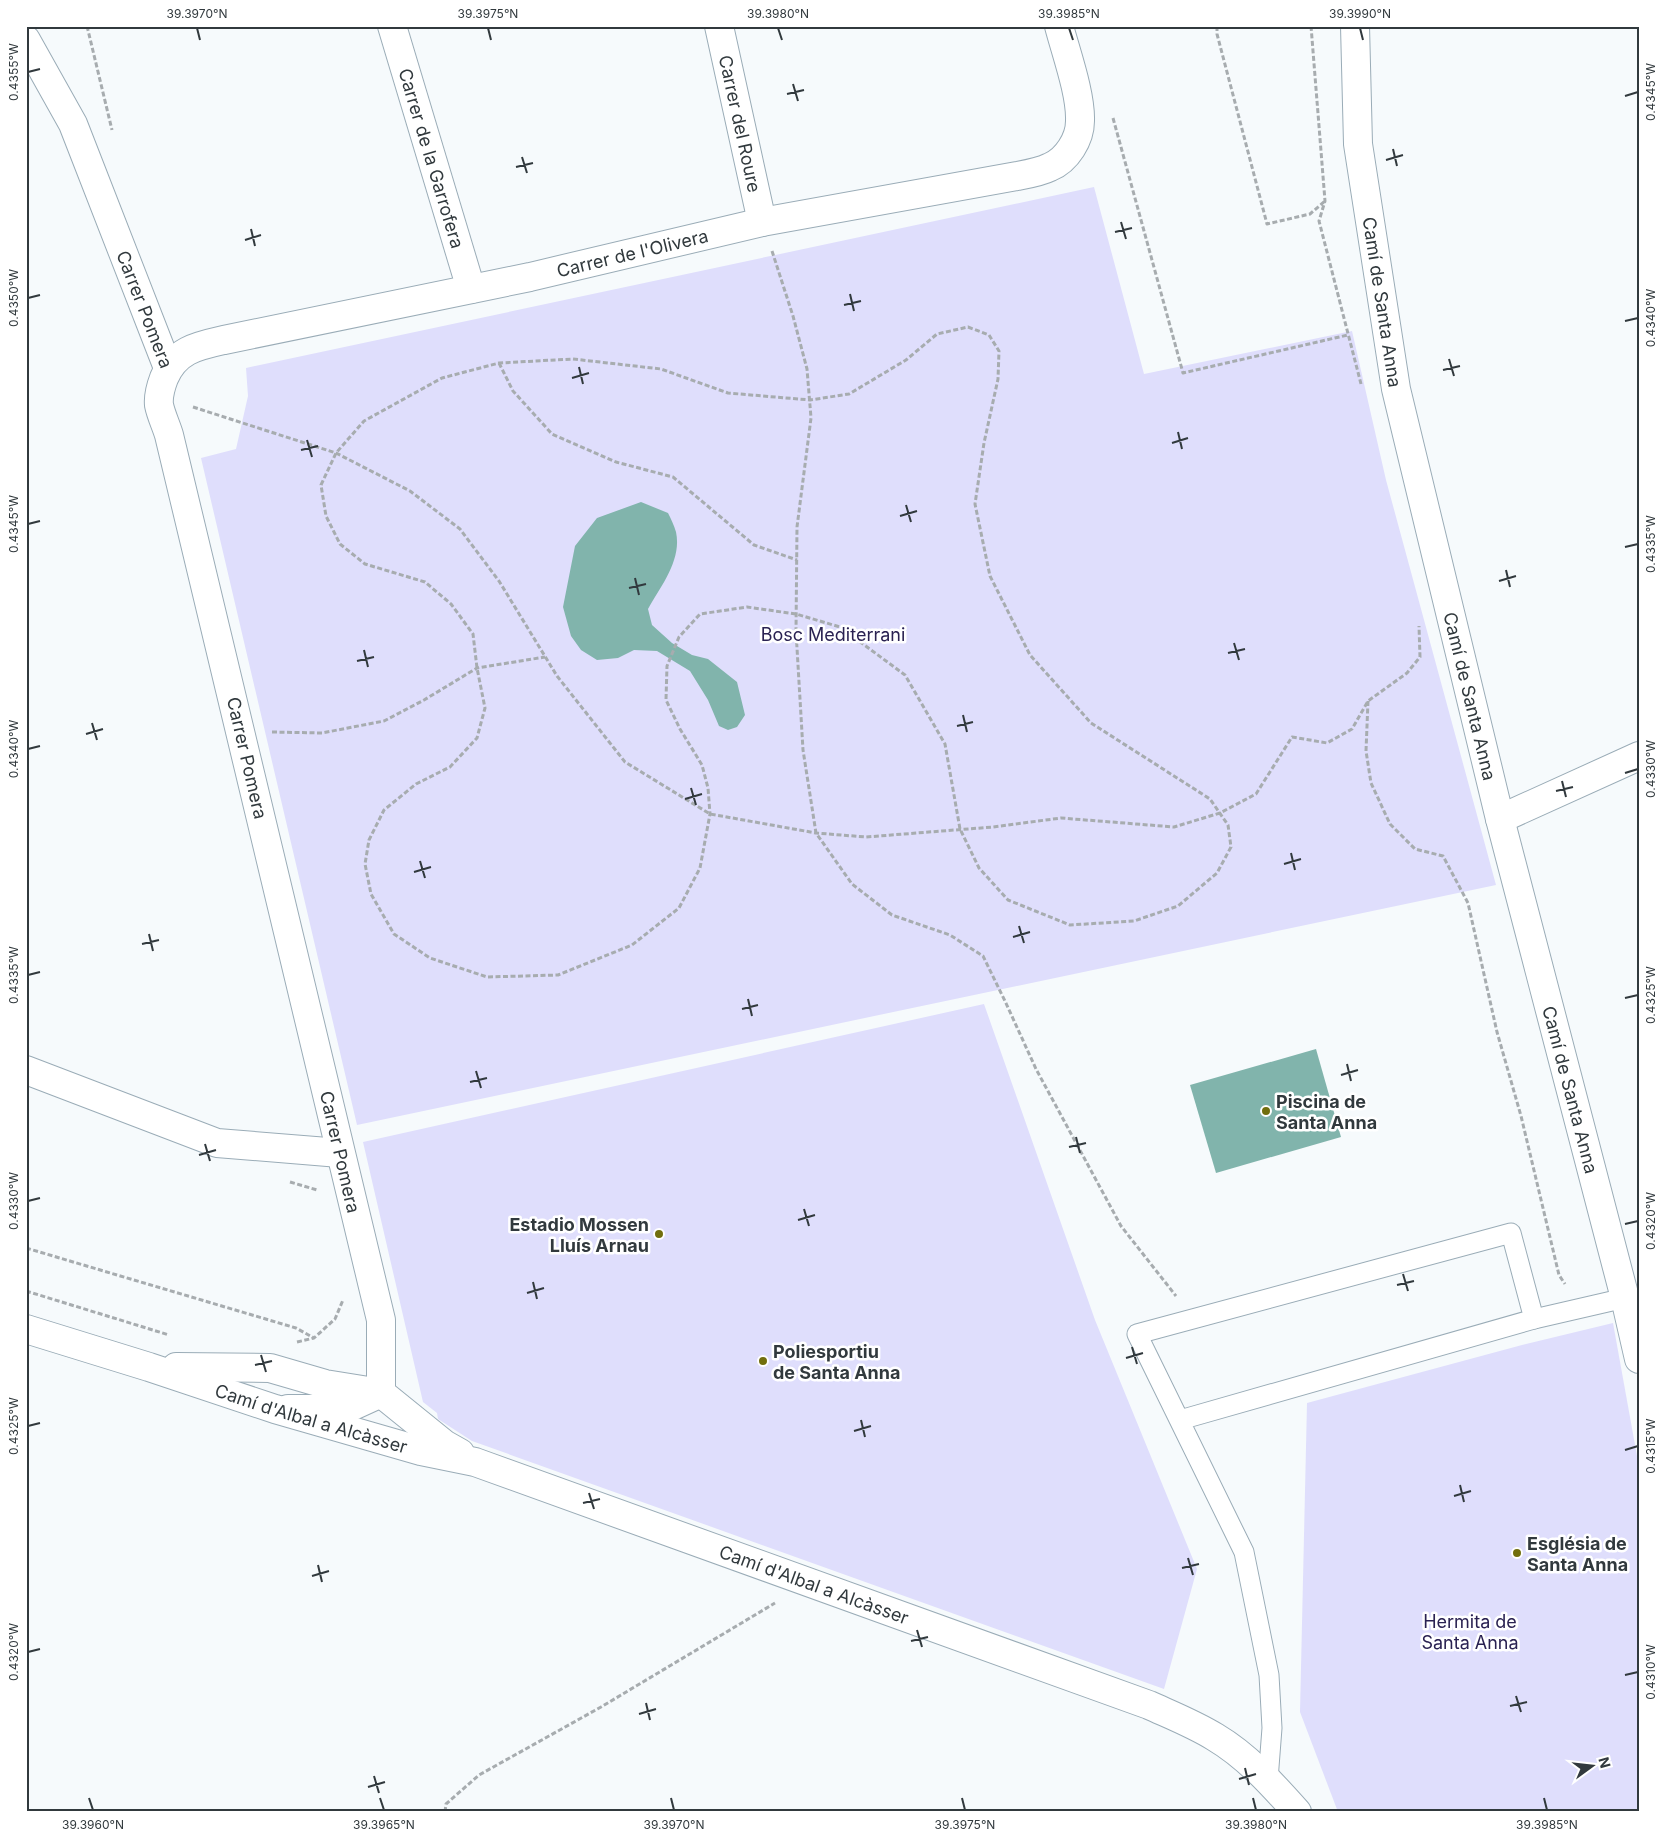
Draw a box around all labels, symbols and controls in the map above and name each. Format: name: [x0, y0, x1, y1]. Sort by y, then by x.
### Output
text: 39.3970°N: [167, 6, 227, 21]
text: 39.3975°N: [458, 6, 518, 21]
text: 39.3980°N: [747, 6, 809, 21]
text: 39.3985°N: [1038, 6, 1100, 21]
text: 39.3990°N: [1329, 6, 1391, 21]
text: 0.4355°W: [6, 43, 21, 101]
street label: Carrer del Roure: [715, 53, 766, 194]
text: 0.4345°W: [1643, 63, 1658, 121]
street label: Carrer de la Garrofera: [395, 66, 469, 251]
street label: Camí de Santa Anna: [1359, 215, 1406, 389]
street label: Carrer de l'Olivera: [554, 225, 710, 281]
street label: Carrer Pomera: [113, 247, 177, 371]
text: 0.4350°W: [6, 269, 21, 327]
text: 0.4340°W: [1643, 289, 1658, 347]
text: 0.4345°W: [6, 495, 21, 553]
text: 0.4335°W: [1643, 515, 1658, 573]
street label: Camí de Santa Anna: [1440, 610, 1501, 782]
park label: Bosc Mediterrani: [761, 624, 905, 645]
street label: Carrer Pomera: [223, 695, 271, 821]
text: 0.4340°W: [6, 720, 21, 778]
text: 0.4330°W: [1643, 740, 1658, 798]
text: 0.4335°W: [6, 946, 21, 1004]
text: 0.4325°W: [1643, 966, 1658, 1024]
street label: Camí de Santa Anna: [1539, 1004, 1603, 1176]
street label: Carrer Pomera: [316, 1089, 364, 1215]
place label: Piscina de Santa Anna: [1276, 1091, 1377, 1133]
marker: Piscina de Santa Anna: [1260, 1105, 1272, 1117]
text: 0.4330°W: [6, 1172, 21, 1230]
text: 0.4320°W: [1643, 1192, 1658, 1250]
place label: Estadio Mossen Lluís Arnau: [509, 1214, 649, 1256]
marker: Estadio Mossen Lluís Arnau: [653, 1228, 665, 1240]
place label: Poliesportiu de Santa Anna: [773, 1341, 900, 1383]
marker: Poliesportiu de Santa Anna: [757, 1355, 769, 1367]
street label: Camí d'Albal a Alcàsser: [212, 1379, 410, 1457]
text: 0.4325°W: [6, 1397, 21, 1455]
text: 0.4315°W: [1643, 1418, 1658, 1474]
place label: Església de Santa Anna: [1527, 1533, 1628, 1575]
street label: Camí d'Albal a Alcàsser: [716, 1540, 912, 1628]
marker: Església de Santa Anna: [1511, 1547, 1523, 1559]
park label: Hermita de Santa Anna: [1421, 1611, 1519, 1653]
text: 0.4320°W: [6, 1623, 21, 1681]
text: 0.4310°W: [1643, 1644, 1658, 1700]
north arrow: [1568, 1740, 1618, 1790]
text: N: [1595, 1755, 1615, 1770]
text: 39.3960°N: [62, 1817, 124, 1832]
text: 39.3965°N: [353, 1817, 415, 1832]
text: 39.3970°N: [644, 1817, 704, 1832]
text: 39.3975°N: [935, 1817, 995, 1832]
text: 39.3980°N: [1225, 1817, 1287, 1832]
text: 39.3985°N: [1516, 1817, 1578, 1832]

